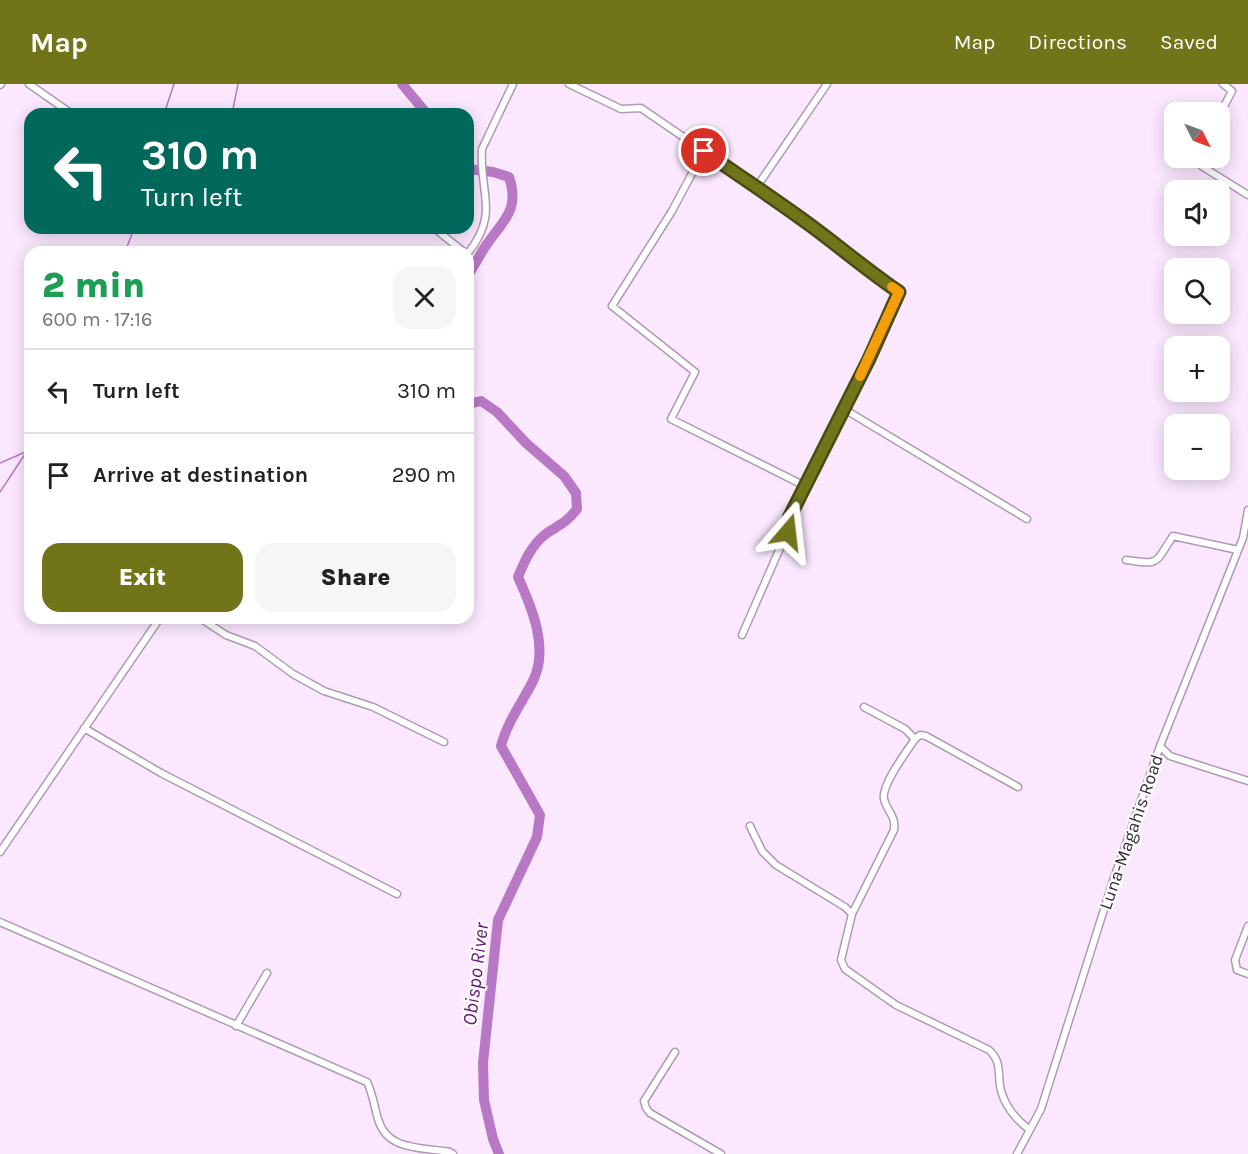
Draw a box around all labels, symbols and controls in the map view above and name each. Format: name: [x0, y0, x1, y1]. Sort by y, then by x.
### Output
text: Map: [30, 26, 88, 59]
text: Map: [954, 30, 995, 54]
text: Directions: [1028, 30, 1127, 54]
text: Saved: [1160, 30, 1218, 54]
north arrow: [1164, 102, 1230, 168]
map controls: [1164, 102, 1230, 480]
pin: [678, 125, 729, 176]
text: 310 m: [141, 130, 259, 180]
icon: left: [42, 132, 120, 210]
icon: arrive: [687, 134, 720, 167]
button: sound: [1164, 180, 1230, 246]
text: Turn left: [141, 181, 242, 213]
button: search: [1164, 258, 1230, 324]
text: 2 min: [42, 264, 145, 306]
button: close: [393, 266, 456, 329]
text: 600 m · 17:16: [42, 308, 152, 331]
button: +: [1164, 336, 1230, 402]
icon: left: [42, 375, 75, 408]
text: Turn left: [93, 378, 180, 404]
text: 310 m: [397, 378, 456, 404]
button: −: [1164, 414, 1230, 480]
icon: arrive: [42, 459, 75, 492]
text: Arrive at destination: [93, 462, 308, 488]
text: 290 m: [392, 462, 456, 488]
position arrow: [756, 500, 820, 564]
button: Exit: [42, 543, 243, 612]
button: Share: [255, 543, 456, 612]
street label: Luna-Magahis Road: [1094, 751, 1168, 913]
water label: Obispo River: [458, 920, 493, 1027]

